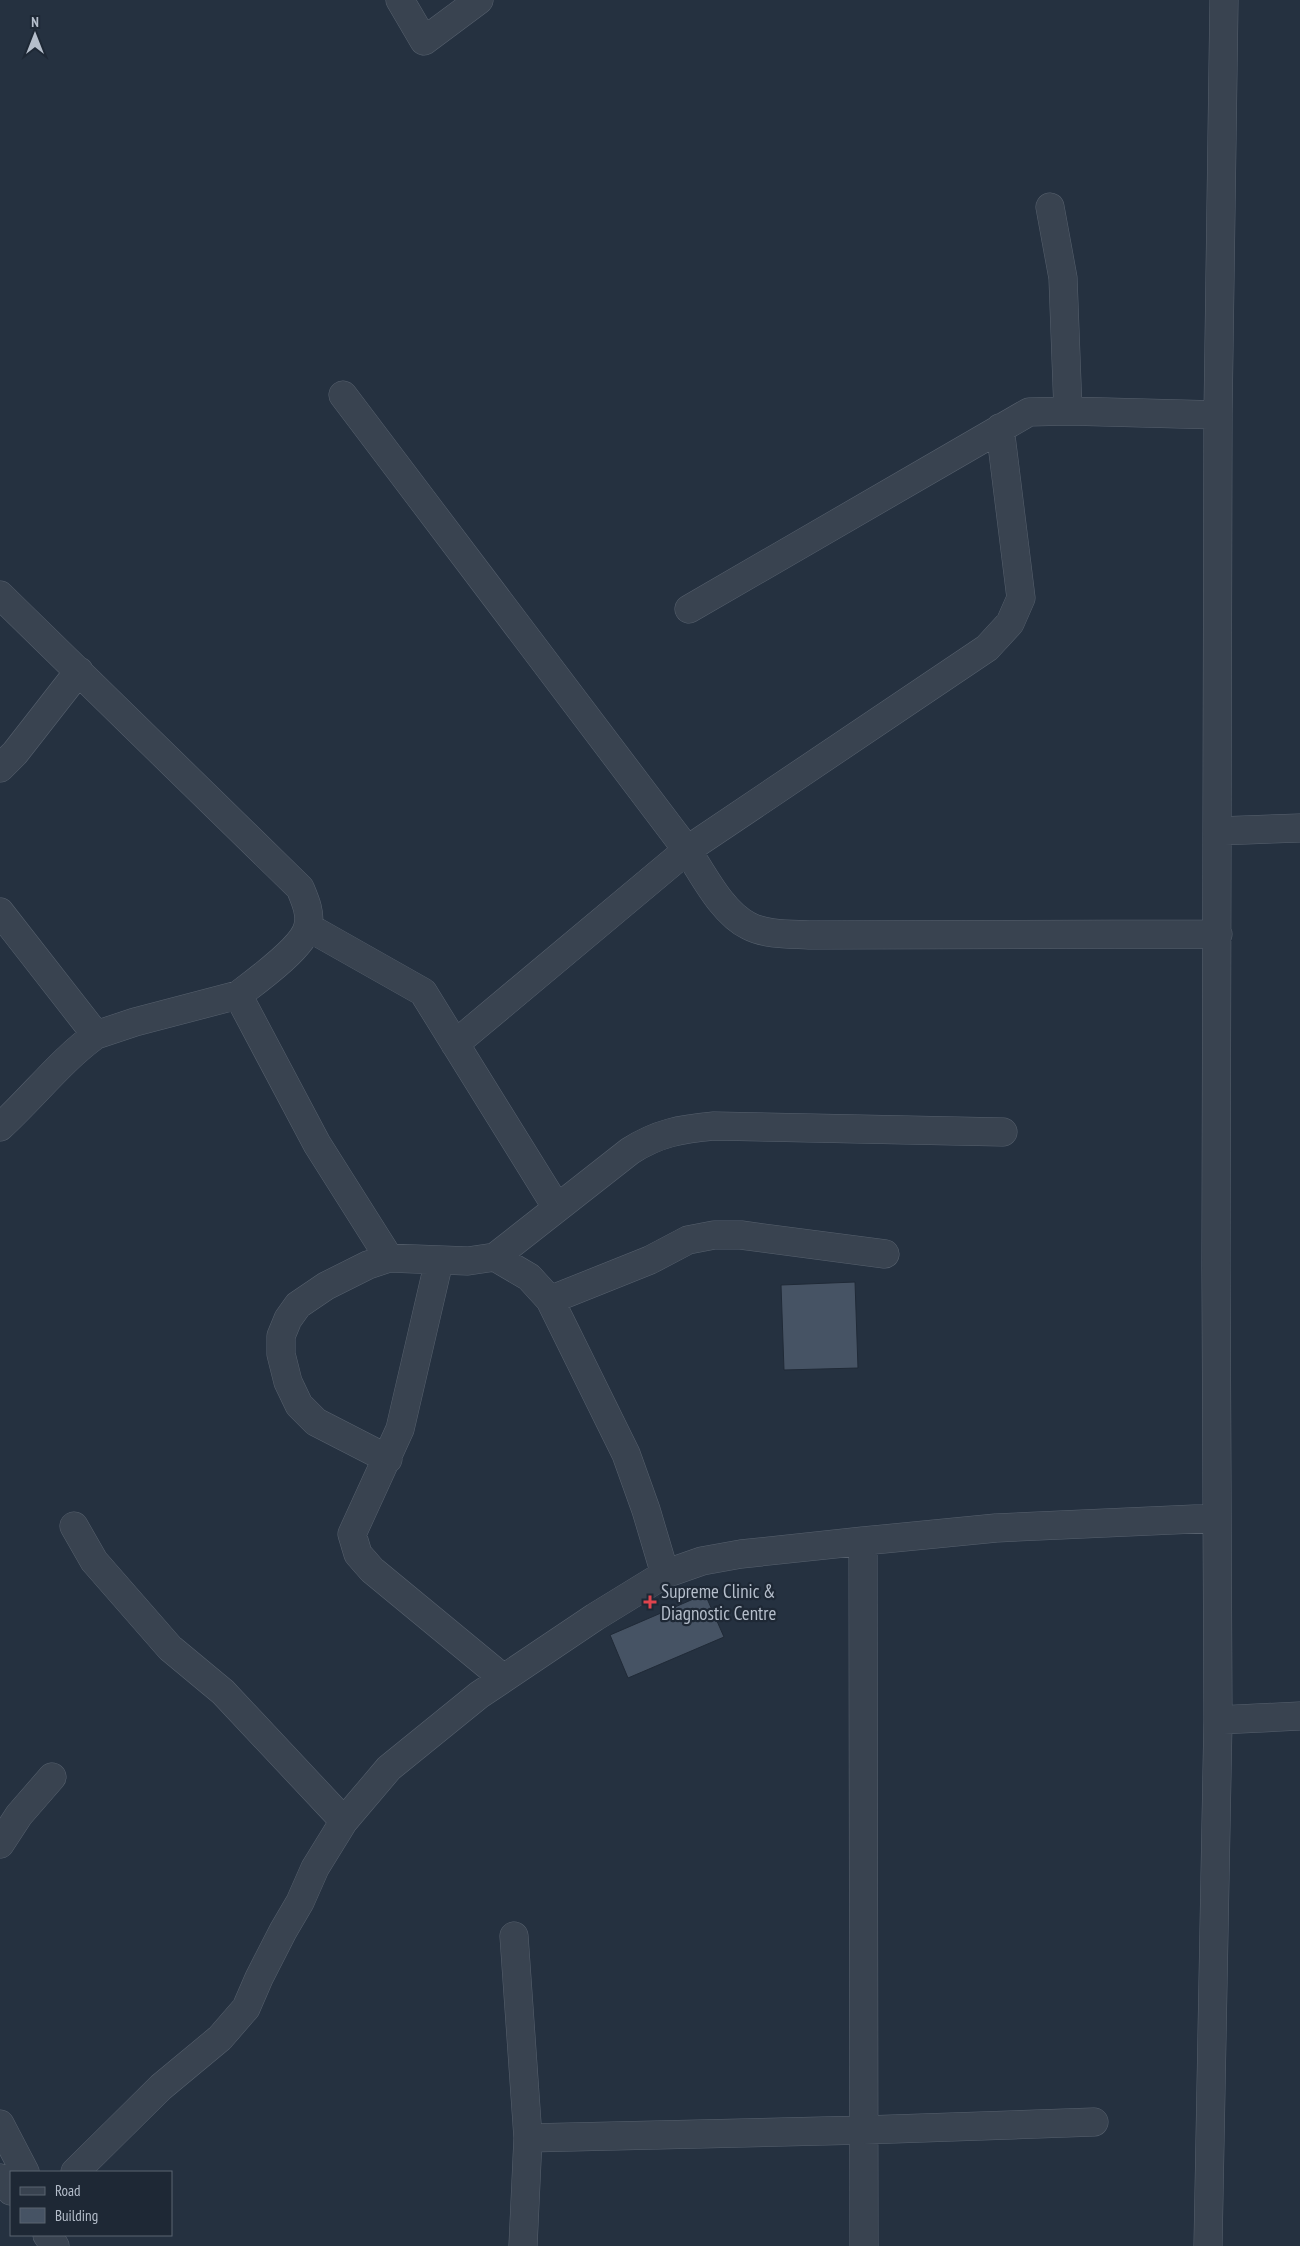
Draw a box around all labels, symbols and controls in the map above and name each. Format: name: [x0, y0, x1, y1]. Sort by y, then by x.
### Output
north arrow: [10, 10, 60, 60]
text: N: [31, 13, 39, 31]
place label: Supreme Clinic & Diagnostic Centre: [661, 1579, 776, 1625]
marker: Supreme Clinic & Diagnostic Centre: [643, 1595, 657, 1609]
legend: [10, 2171, 172, 2236]
text: Road: [55, 2181, 81, 2200]
text: Building: [55, 2206, 98, 2225]

